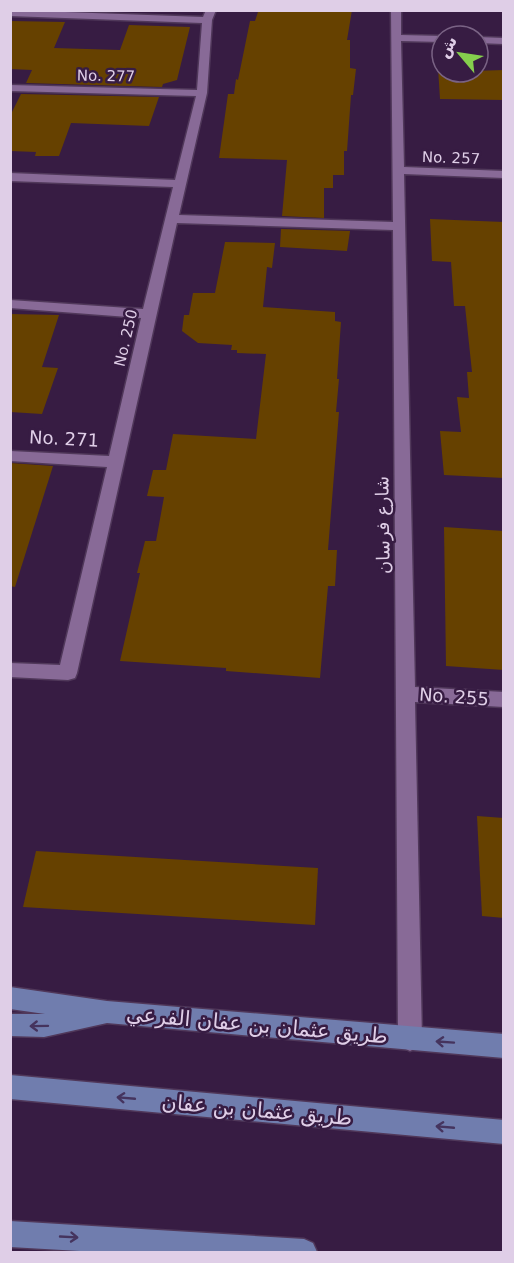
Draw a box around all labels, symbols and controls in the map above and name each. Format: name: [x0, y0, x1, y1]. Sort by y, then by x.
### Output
north arrow: [430, 24, 490, 84]
text: ش: [434, 33, 461, 61]
street label: No. 277: [77, 66, 135, 86]
street label: No. 257: [422, 148, 480, 168]
street label: No. 250: [111, 308, 141, 368]
street label: No. 271: [29, 426, 100, 451]
street label: شارع فرسان: [371, 476, 395, 574]
street label: No. 255: [418, 684, 490, 709]
street label: طريق عثمان بن عفان الفرعي: [125, 1002, 389, 1048]
one-way arrow: [29, 1020, 49, 1031]
one-way arrow: [436, 1036, 456, 1047]
street label: طريق عثمان بن عفان: [161, 1090, 353, 1130]
one-way arrow: [116, 1092, 136, 1103]
one-way arrow: [436, 1121, 456, 1132]
one-way arrow: [58, 1231, 78, 1242]

